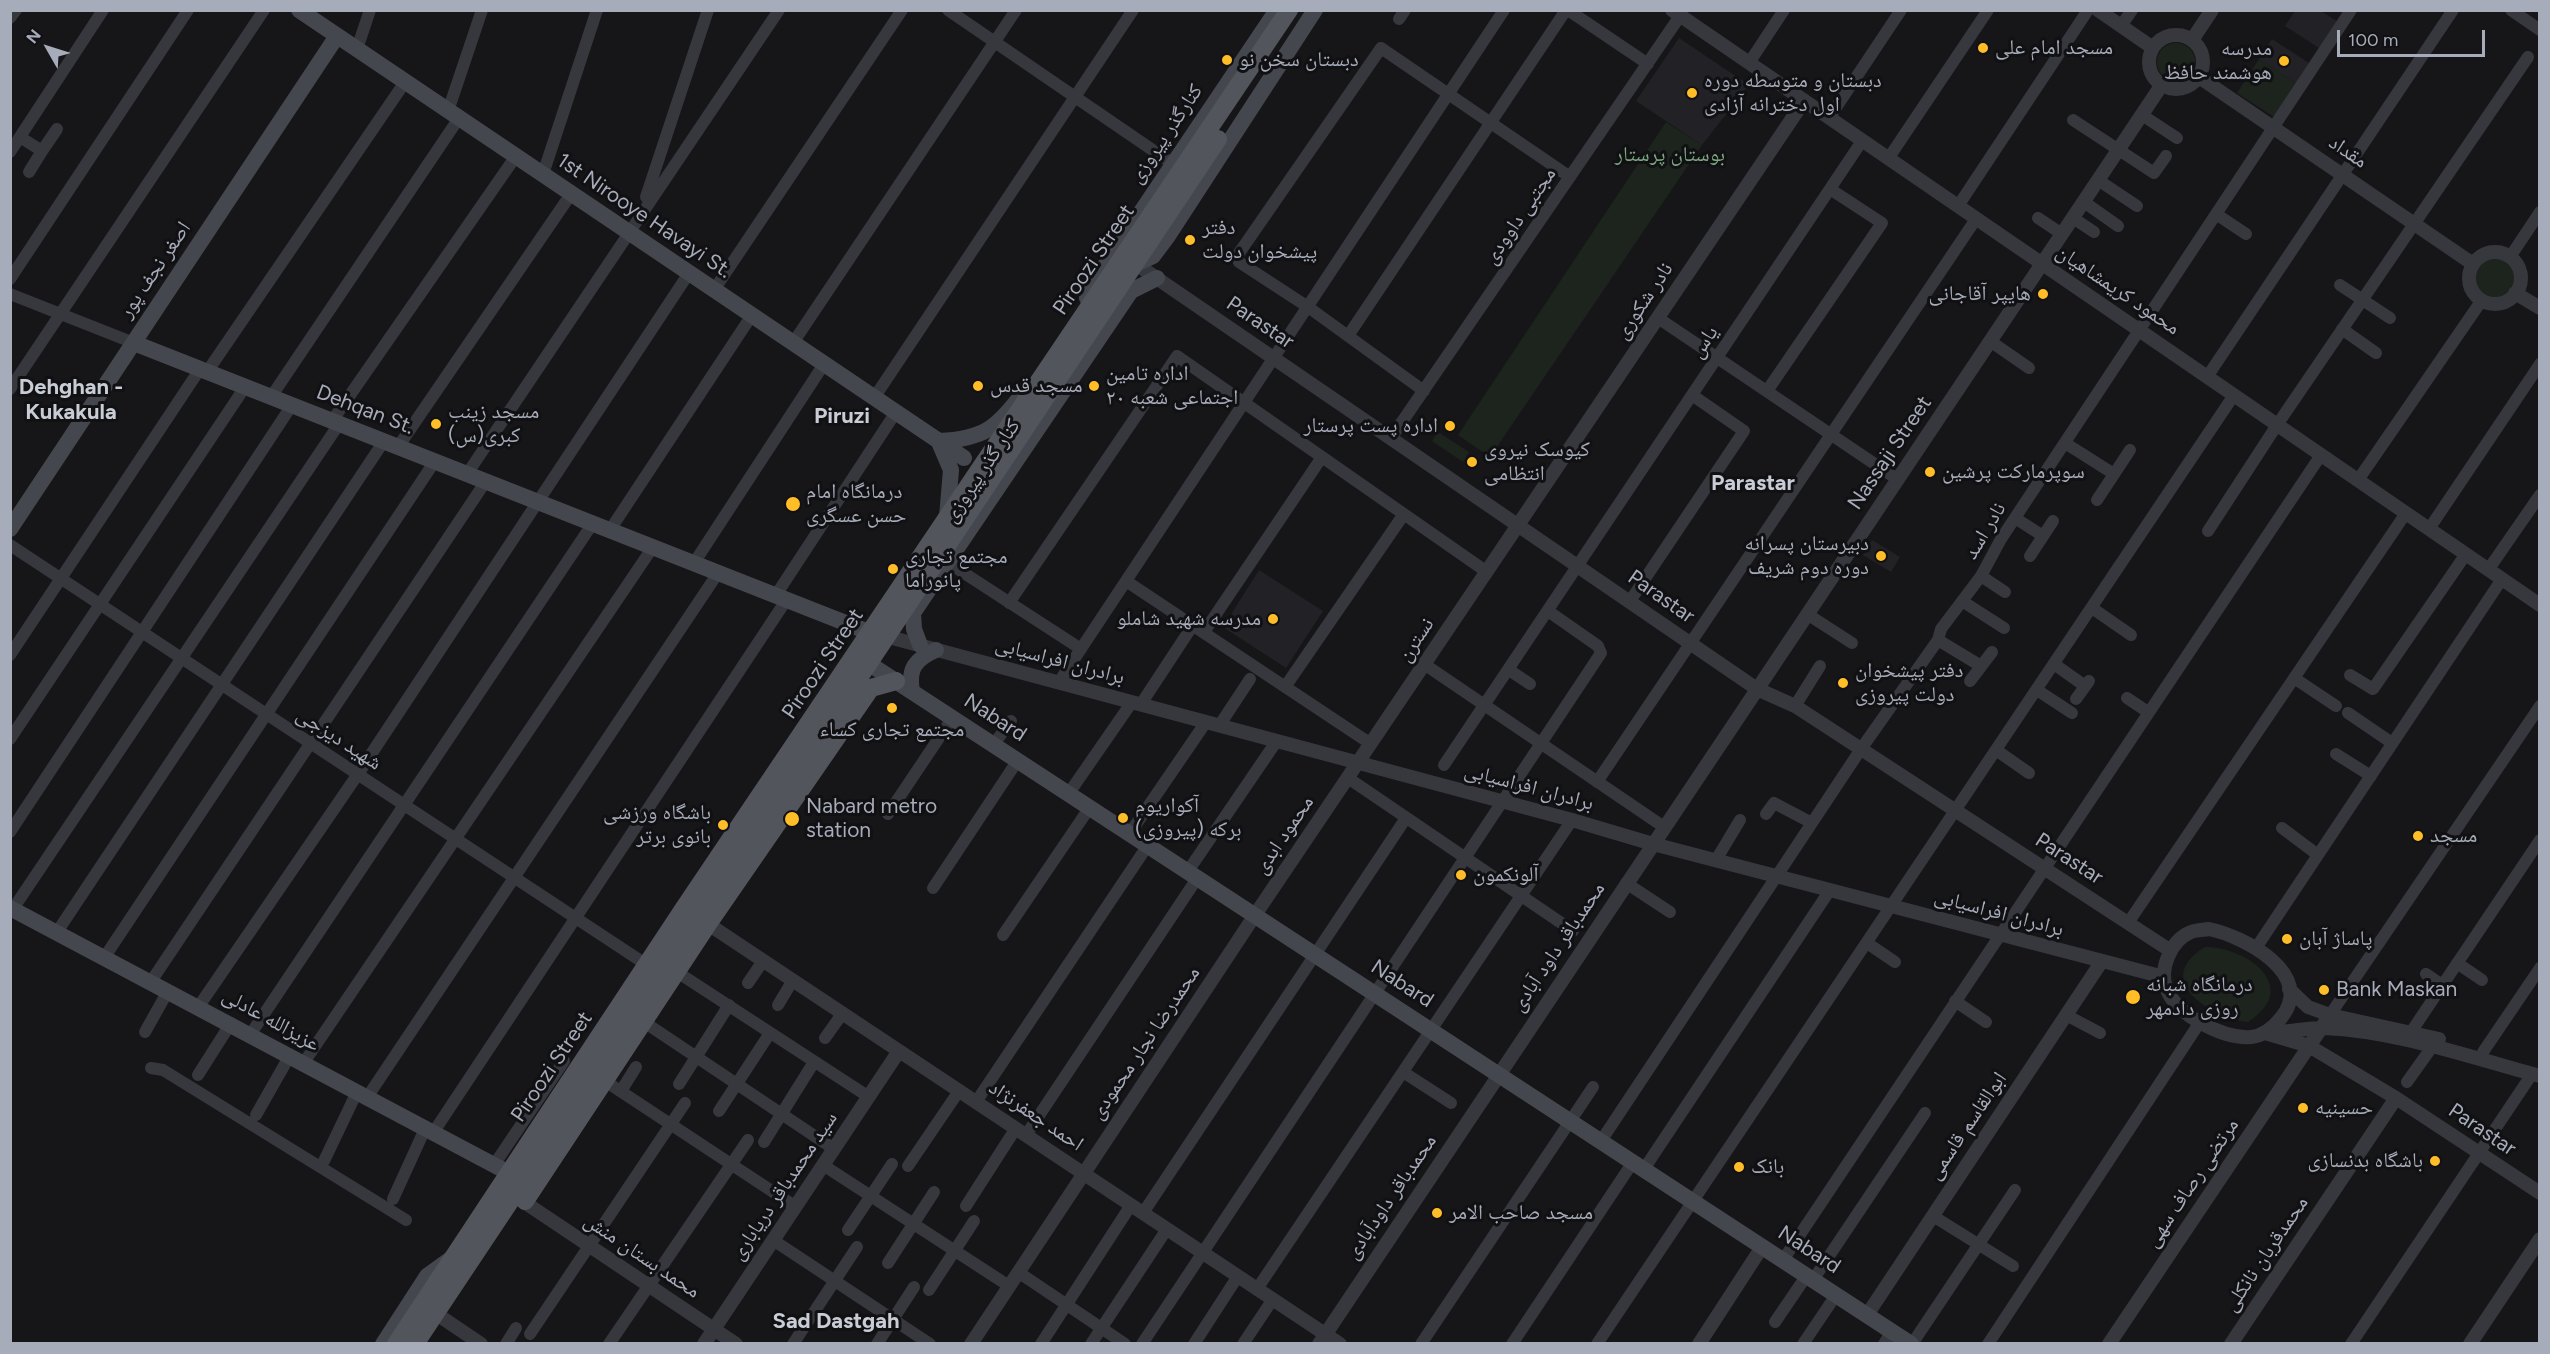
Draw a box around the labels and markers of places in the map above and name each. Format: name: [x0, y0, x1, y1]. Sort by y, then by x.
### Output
place label: مسجد امام علی: [1995, 35, 2113, 61]
place label: مدرسه هوشمند حافظ: [2164, 36, 2272, 86]
marker: مسجد امام علی: [1976, 41, 1990, 55]
place label: دبستان سخن نو: [1239, 47, 1359, 73]
marker: دبستان سخن نو: [1220, 53, 1234, 67]
marker: مدرسه هوشمند حافظ: [2277, 54, 2291, 68]
place label: دبستان و متوسطه دوره اول دخترانه آزادی: [1704, 68, 1882, 118]
marker: دبستان و متوسطه دوره اول دخترانه آزادی: [1685, 86, 1699, 100]
place label: دفتر پیشخوان دولت: [1202, 215, 1317, 265]
marker: دفتر پیشخوان دولت: [1183, 233, 1197, 247]
place label: هایپر آقاجانی: [1929, 281, 2031, 307]
marker: هایپر آقاجانی: [2036, 287, 2050, 301]
place label: اداره تامین اجتماعی شعبه ۲۰: [1106, 361, 1238, 411]
place label: مسجد قدس: [990, 373, 1083, 399]
marker: مسجد قدس: [971, 379, 985, 393]
marker: اداره تامین اجتماعی شعبه ۲۰: [1087, 379, 1101, 393]
place label: مسجد زینب کبری(س): [448, 399, 539, 449]
place label: اداره پست پرستار: [1303, 413, 1438, 439]
marker: مسجد زینب کبری(س): [429, 417, 443, 431]
marker: اداره پست پرستار: [1443, 419, 1457, 433]
place label: کیوسک نیروی انتظامی: [1484, 437, 1590, 487]
marker: کیوسک نیروی انتظامی: [1465, 455, 1479, 469]
place label: سوپرمارکت پرشین: [1942, 459, 2085, 485]
marker: سوپرمارکت پرشین: [1923, 465, 1937, 479]
place label: درمانگاه امام حسن عسگری: [806, 479, 906, 529]
marker: درمانگاه امام حسن عسگری: [784, 495, 802, 513]
place label: دبیرستان پسرانه دوره دوم شریف: [1744, 531, 1869, 581]
place label: مجتمع تجاری پانوراما: [905, 544, 1008, 594]
marker: دبیرستان پسرانه دوره دوم شریف: [1874, 549, 1888, 563]
marker: مجتمع تجاری پانوراما: [886, 562, 900, 576]
place label: مدرسه شهید شاملو: [1117, 606, 1261, 632]
marker: مدرسه شهید شاملو: [1266, 612, 1280, 626]
place label: دفتر پیشخوان دولت پیروزی: [1855, 658, 1964, 708]
marker: دفتر پیشخوان دولت پیروزی: [1836, 676, 1850, 690]
marker: مجتمع تجاری کساء: [885, 701, 899, 715]
place label: مجتمع تجاری کساء: [820, 717, 964, 743]
place label: آکواریوم برکه (پیروزی): [1135, 793, 1242, 843]
place label: Nabard metro station: [806, 794, 937, 844]
place label: باشگاه ورزشی بانوی برتر: [603, 800, 711, 850]
marker: Nabard metro station: [783, 810, 801, 828]
marker: آکواریوم برکه (پیروزی): [1116, 811, 1130, 825]
marker: باشگاه ورزشی بانوی برتر: [716, 818, 730, 832]
place label: مسجد: [2430, 823, 2477, 849]
marker: مسجد: [2411, 829, 2425, 843]
place label: آلونکمون: [1473, 862, 1538, 888]
marker: آلونکمون: [1454, 868, 1468, 882]
place label: پاساژ آبان: [2299, 926, 2372, 952]
marker: پاساژ آبان: [2280, 932, 2294, 946]
place label: درمانگاه شبانه روزی دادمهر: [2146, 972, 2253, 1022]
place label: Bank Maskan: [2336, 977, 2457, 1003]
marker: Bank Maskan: [2317, 983, 2331, 997]
marker: درمانگاه شبانه روزی دادمهر: [2124, 988, 2142, 1006]
place label: حسینیه: [2315, 1095, 2373, 1121]
marker: حسینیه: [2296, 1101, 2310, 1115]
place label: باشگاه بدنسازی: [2308, 1148, 2423, 1174]
place label: بانک: [1751, 1154, 1784, 1180]
marker: باشگاه بدنسازی: [2428, 1154, 2442, 1168]
marker: بانک: [1732, 1160, 1746, 1174]
place label: مسجد صاحب الامر: [1449, 1200, 1593, 1226]
marker: مسجد صاحب الامر: [1430, 1206, 1444, 1220]

